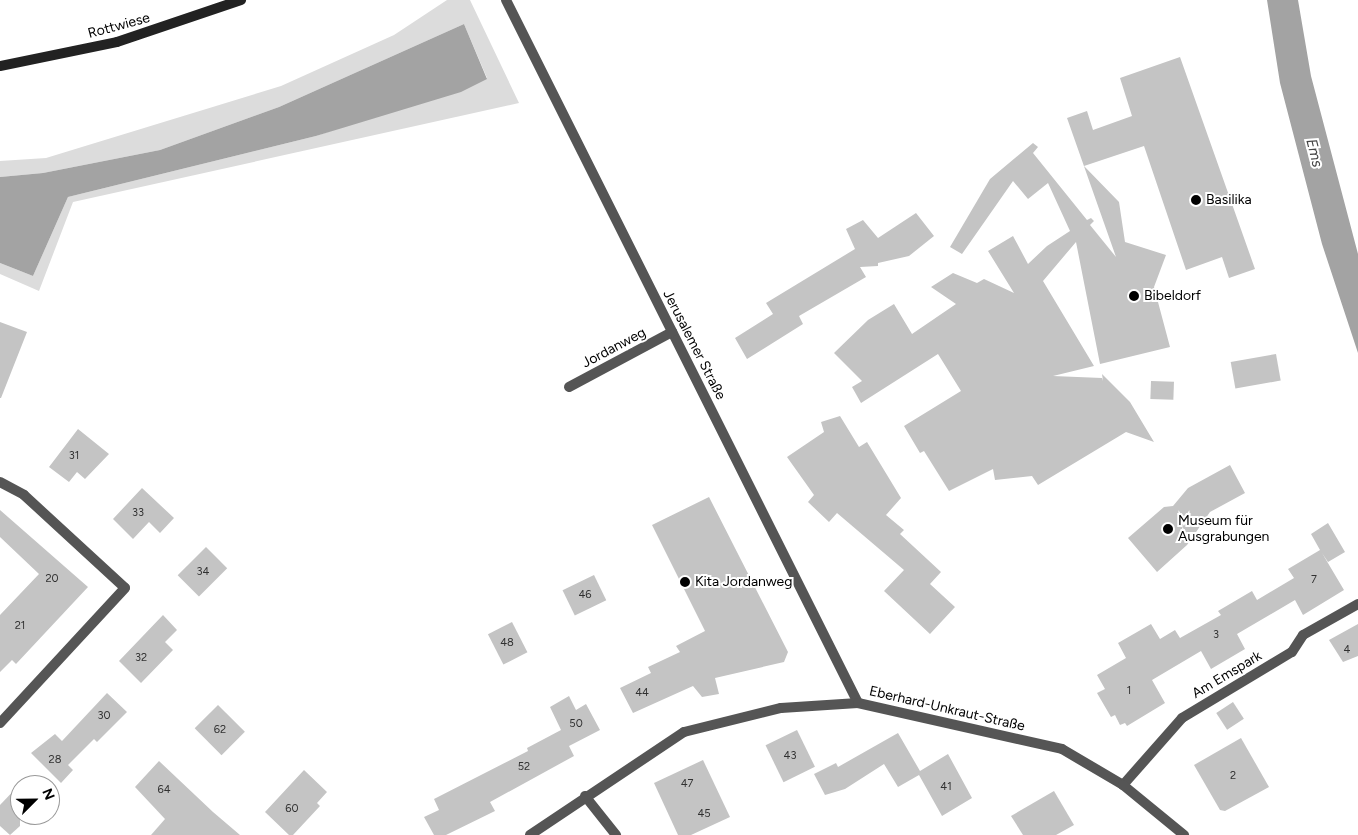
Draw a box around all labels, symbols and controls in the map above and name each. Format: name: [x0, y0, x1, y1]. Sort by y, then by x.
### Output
street label: Rottwiese: [86, 10, 152, 42]
water label: Ems: [1302, 137, 1326, 169]
place label: Basilika: [1206, 192, 1252, 208]
marker: Basilika: [1190, 194, 1202, 206]
street label: Jerusalemer Straße: [659, 287, 729, 403]
place label: Bibeldorf: [1144, 288, 1201, 304]
marker: Bibeldorf: [1128, 290, 1140, 302]
street label: Jordanweg: [579, 324, 649, 372]
house number: 31: [69, 449, 79, 463]
house number: 33: [132, 506, 144, 520]
place label: Museum für Ausgrabungen: [1178, 513, 1269, 546]
marker: Museum für Ausgrabungen: [1162, 523, 1174, 535]
house number: 34: [197, 565, 209, 579]
house number: 20: [45, 572, 59, 586]
house number: 7: [1311, 573, 1317, 587]
place label: Kita Jordanweg: [695, 574, 792, 590]
marker: Kita Jordanweg: [679, 576, 691, 588]
house number: 46: [578, 588, 592, 602]
house number: 21: [15, 619, 25, 633]
house number: 3: [1213, 628, 1219, 642]
house number: 48: [500, 636, 514, 650]
house number: 4: [1344, 643, 1350, 657]
street label: Am Emspark: [1189, 648, 1265, 702]
house number: 32: [135, 651, 147, 665]
street label: Eberhard-Unkraut-Straße: [868, 683, 1026, 735]
house number: 1: [1127, 684, 1131, 698]
house number: 44: [635, 686, 649, 700]
house number: 30: [97, 709, 111, 723]
house number: 50: [569, 717, 583, 731]
house number: 62: [214, 723, 226, 737]
house number: 43: [784, 749, 796, 763]
house number: 28: [49, 753, 61, 767]
house number: 52: [518, 760, 530, 774]
house number: 2: [1230, 769, 1236, 783]
north arrow: [10, 775, 60, 825]
house number: 47: [681, 777, 693, 791]
house number: 41: [940, 780, 952, 794]
house number: 64: [157, 783, 171, 797]
text: N: [38, 786, 58, 803]
house number: 60: [285, 802, 299, 816]
house number: 45: [697, 807, 711, 821]

